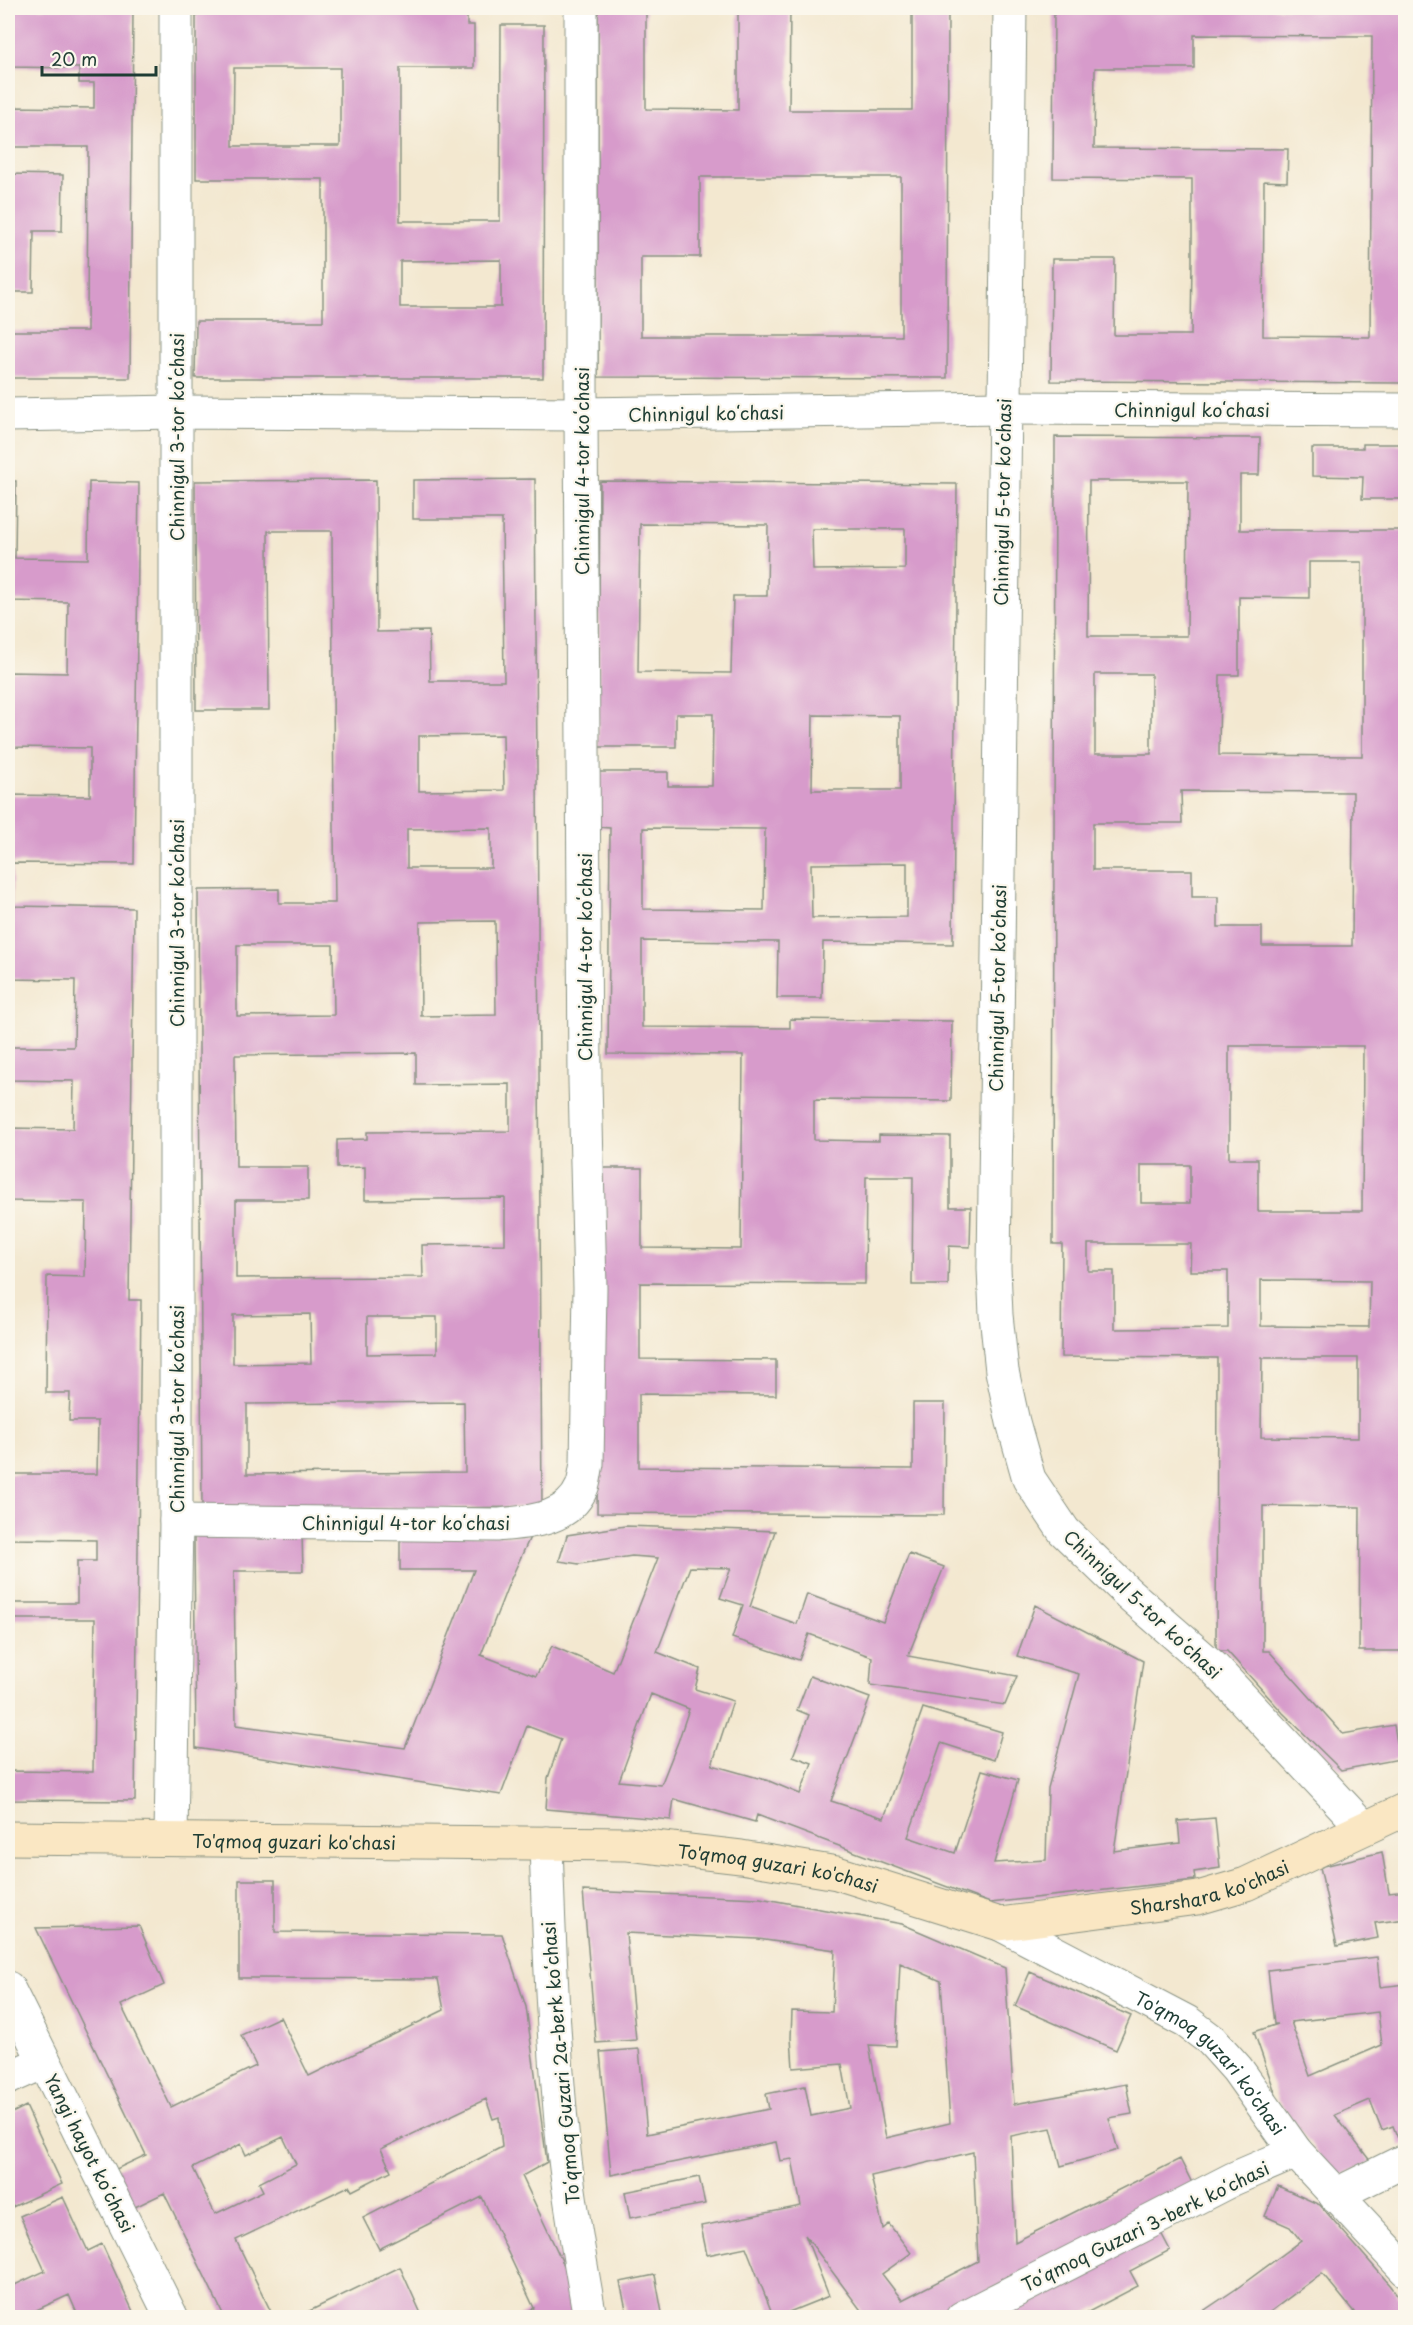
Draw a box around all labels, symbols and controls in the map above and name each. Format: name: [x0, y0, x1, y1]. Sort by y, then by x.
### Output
scale bar: [42, 39, 156, 77]
text: 20 m: [51, 45, 97, 72]
street label: Chinnigul 3-tor koʻchasi: [163, 333, 190, 541]
street label: Chinnigul 4-tor koʻchasi: [568, 367, 595, 575]
street label: Chinnigul koʻchasi: [1114, 396, 1270, 423]
street label: Chinnigul koʻchasi: [628, 398, 784, 428]
street label: Chinnigul 5-tor koʻchasi: [987, 398, 1017, 606]
street label: Chinnigul 3-tor koʻchasi: [163, 819, 190, 1027]
street label: Chinnigul 4-tor koʻchasi: [571, 853, 598, 1061]
street label: Chinnigul 5-tor koʻchasi: [982, 884, 1012, 1092]
street label: Chinnigul 3-tor koʻchasi: [163, 1305, 190, 1513]
street label: Chinnigul 4-tor koʻchasi: [302, 1509, 510, 1536]
street label: Chinnigul 5-tor koʻchasi: [1058, 1523, 1228, 1685]
street label: To'qmoq guzari ko'chasi: [192, 1826, 396, 1855]
street label: To'qmoq guzari ko'chasi: [676, 1836, 882, 1899]
street label: Sharshara ko'chasi: [1128, 1852, 1293, 1920]
street label: Toʻqmoq Guzari 2a-berk koʻchasi: [534, 1920, 586, 2206]
street label: To'qmoq guzari ko'chasi: [1130, 1984, 1293, 2140]
street label: Yangi hayot koʻchasi: [38, 2069, 142, 2237]
street label: Toʻqmoq Guzari 3-berk koʻchasi: [1016, 2154, 1274, 2298]

